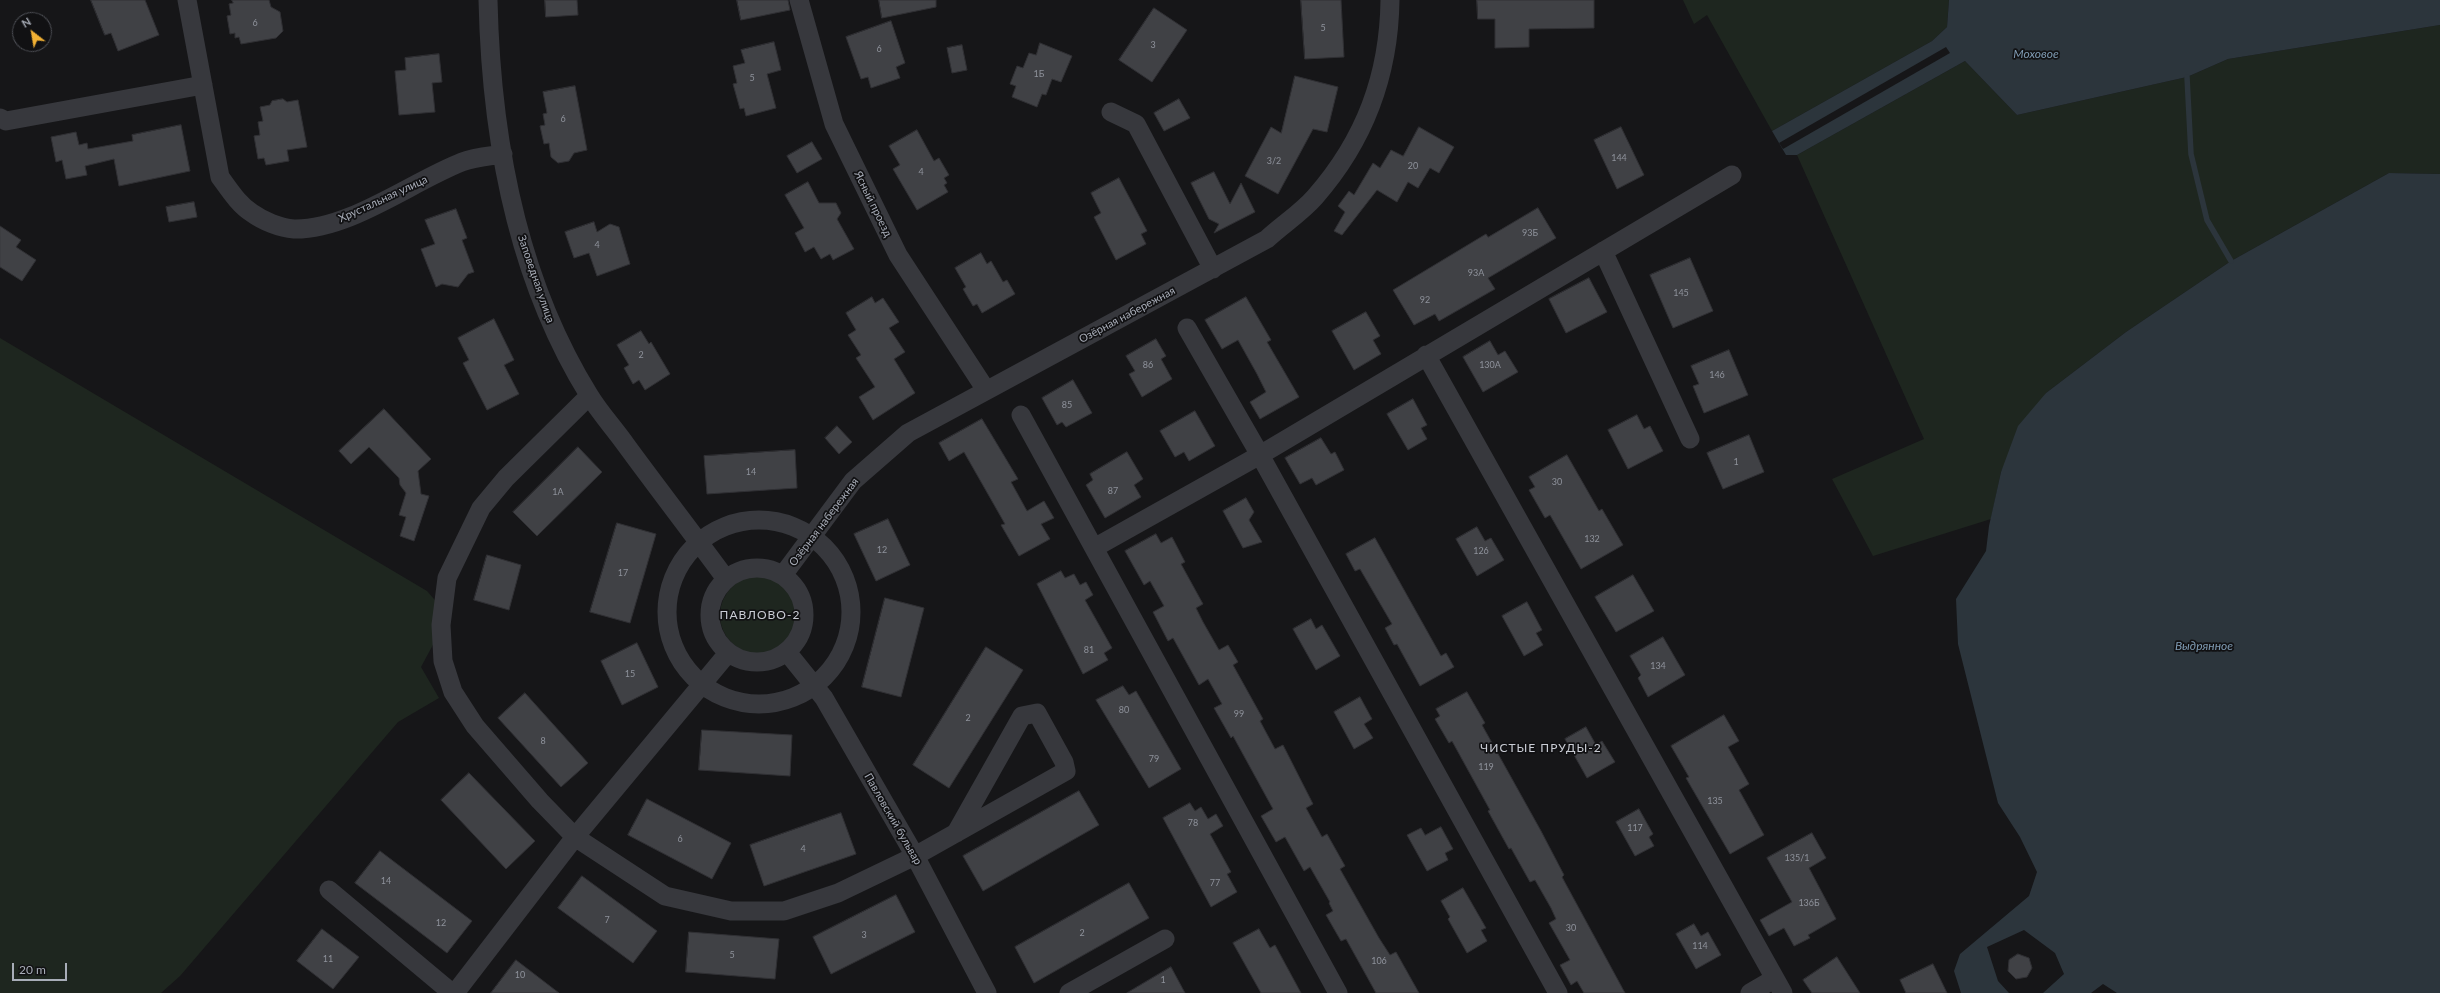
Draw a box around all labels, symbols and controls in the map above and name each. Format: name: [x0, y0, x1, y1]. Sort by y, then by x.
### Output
north arrow: [12, 12, 52, 52]
text: N: [19, 14, 33, 30]
house number: 6: [252, 18, 258, 28]
house number: 5: [1320, 23, 1326, 33]
house number: 3: [1150, 40, 1156, 50]
house number: 6: [876, 44, 882, 54]
water label: Моховое: [2013, 47, 2059, 61]
house number: 1Б: [1034, 69, 1044, 79]
house number: 5: [749, 73, 755, 83]
house number: 6: [560, 114, 566, 124]
house number: 144: [1611, 153, 1627, 163]
house number: 3/2: [1267, 156, 1281, 166]
house number: 20: [1408, 161, 1418, 171]
house number: 4: [918, 167, 924, 177]
street label: Ясный проезд: [851, 169, 895, 239]
street label: Хрустальная улица: [337, 173, 429, 225]
house number: 93Б: [1522, 228, 1538, 238]
street label: Заповедная улица: [515, 233, 557, 325]
house number: 4: [594, 240, 600, 250]
house number: 93А: [1468, 268, 1484, 278]
street label: Озёрная набережная: [1077, 284, 1177, 346]
house number: 145: [1673, 288, 1689, 298]
house number: 92: [1420, 295, 1430, 305]
house number: 2: [638, 350, 644, 360]
house number: 86: [1143, 360, 1153, 370]
house number: 130А: [1479, 360, 1501, 370]
house number: 146: [1709, 370, 1725, 380]
house number: 85: [1062, 400, 1072, 410]
house number: 1: [1733, 457, 1739, 467]
house number: 14: [746, 467, 756, 477]
street label: Озёрная набережная: [787, 475, 861, 569]
house number: 30: [1552, 477, 1562, 487]
house number: 87: [1108, 486, 1118, 496]
house number: 1А: [552, 487, 564, 497]
house number: 132: [1584, 534, 1600, 544]
house number: 12: [877, 545, 887, 555]
house number: 126: [1473, 546, 1489, 556]
house number: 17: [618, 568, 628, 578]
district label: ПАВЛОВО-2: [720, 608, 800, 622]
water label: Выдрянное: [2175, 639, 2233, 653]
house number: 81: [1084, 645, 1094, 655]
house number: 134: [1650, 661, 1666, 671]
house number: 15: [625, 669, 635, 679]
house number: 80: [1119, 705, 1129, 715]
house number: 99: [1234, 709, 1244, 719]
house number: 2: [965, 713, 971, 723]
house number: 8: [540, 736, 546, 746]
district label: ЧИСТЫЕ ПРУДЫ-2: [1480, 741, 1602, 755]
house number: 79: [1149, 754, 1159, 764]
house number: 119: [1478, 762, 1494, 772]
street label: Павловский бульвар: [861, 771, 925, 867]
house number: 135: [1707, 796, 1723, 806]
house number: 78: [1188, 818, 1198, 828]
house number: 117: [1627, 823, 1643, 833]
house number: 6: [677, 834, 683, 844]
house number: 4: [800, 844, 806, 854]
house number: 135/1: [1785, 853, 1809, 863]
house number: 14: [381, 876, 391, 886]
house number: 77: [1210, 878, 1220, 888]
house number: 136Б: [1798, 898, 1820, 908]
house number: 7: [604, 915, 610, 925]
house number: 12: [436, 918, 446, 928]
house number: 30: [1566, 923, 1576, 933]
house number: 2: [1079, 928, 1085, 938]
house number: 3: [861, 930, 867, 940]
house number: 114: [1692, 941, 1708, 951]
house number: 5: [729, 950, 735, 960]
house number: 11: [323, 954, 333, 964]
scale bar: [14, 955, 69, 981]
house number: 106: [1371, 956, 1387, 966]
text: 20 m: [19, 962, 46, 977]
house number: 10: [515, 970, 525, 980]
house number: 1: [1160, 975, 1166, 985]

